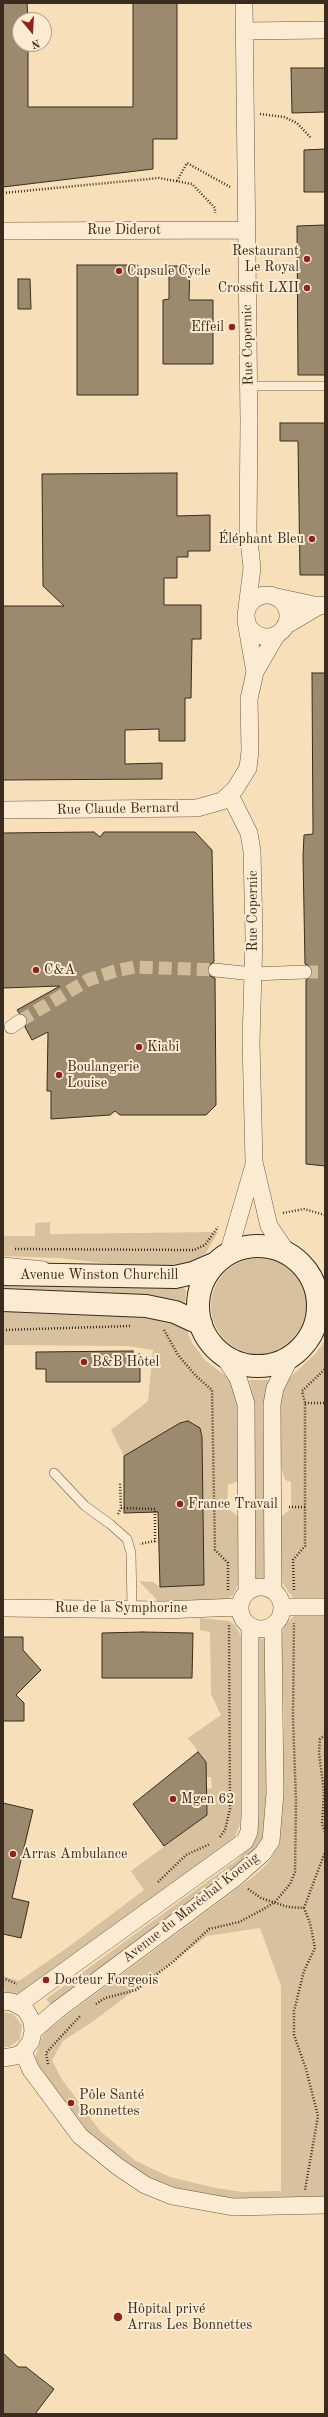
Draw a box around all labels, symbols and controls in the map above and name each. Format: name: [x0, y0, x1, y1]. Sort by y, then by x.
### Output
north arrow: [12, 12, 52, 52]
text: N: [30, 36, 41, 49]
street label: Rue Diderot: [87, 222, 161, 238]
place label: Restaurant Le Royal: [232, 243, 299, 276]
marker: Restaurant Le Royal: [302, 254, 312, 264]
place label: Capsule Cycle: [127, 263, 211, 279]
marker: Capsule Cycle: [114, 266, 124, 276]
place label: Crossfit LXII: [218, 280, 299, 296]
marker: Crossfit LXII: [302, 283, 312, 293]
street label: Rue Copernic: [239, 304, 257, 386]
place label: Effeil: [191, 319, 224, 335]
marker: Effeil: [227, 322, 237, 332]
place label: Éléphant Bleu: [219, 531, 304, 547]
marker: Éléphant Bleu: [307, 534, 317, 544]
street label: Rue Claude Bernard: [57, 800, 179, 818]
street label: Rue Copernic: [245, 870, 261, 952]
place label: C&A: [44, 962, 75, 978]
marker: C&A: [31, 965, 41, 975]
place label: Kiabi: [147, 1039, 179, 1055]
marker: Kiabi: [134, 1042, 144, 1052]
place label: Boulangerie Louise: [67, 1059, 139, 1092]
marker: Boulangerie Louise: [54, 1070, 64, 1080]
street label: Avenue Winston Churchill: [20, 1267, 178, 1283]
place label: B&B Hôtel: [92, 1354, 159, 1370]
marker: B&B Hôtel: [79, 1357, 89, 1367]
place label: France Travail: [188, 1496, 278, 1512]
marker: France Travail: [175, 1499, 185, 1509]
street label: Rue de la Symphorine: [55, 1600, 187, 1616]
place label: Mgen 62: [181, 1791, 234, 1807]
marker: Mgen 62: [168, 1794, 178, 1804]
place label: Arras Ambulance: [21, 1846, 127, 1862]
marker: Arras Ambulance: [8, 1849, 18, 1859]
street label: Avenue du Maréchal Koenig: [119, 1849, 263, 1967]
place label: Docteur Forgeois: [54, 1972, 158, 1988]
marker: Docteur Forgeois: [41, 1975, 51, 1985]
place label: Pôle Santé Bonnettes: [79, 2087, 144, 2120]
marker: Pôle Santé Bonnettes: [66, 2098, 76, 2108]
place label: Hôpital privé Arras Les Bonnettes: [127, 2301, 252, 2334]
marker: Hôpital privé Arras Les Bonnettes: [112, 2311, 124, 2323]

